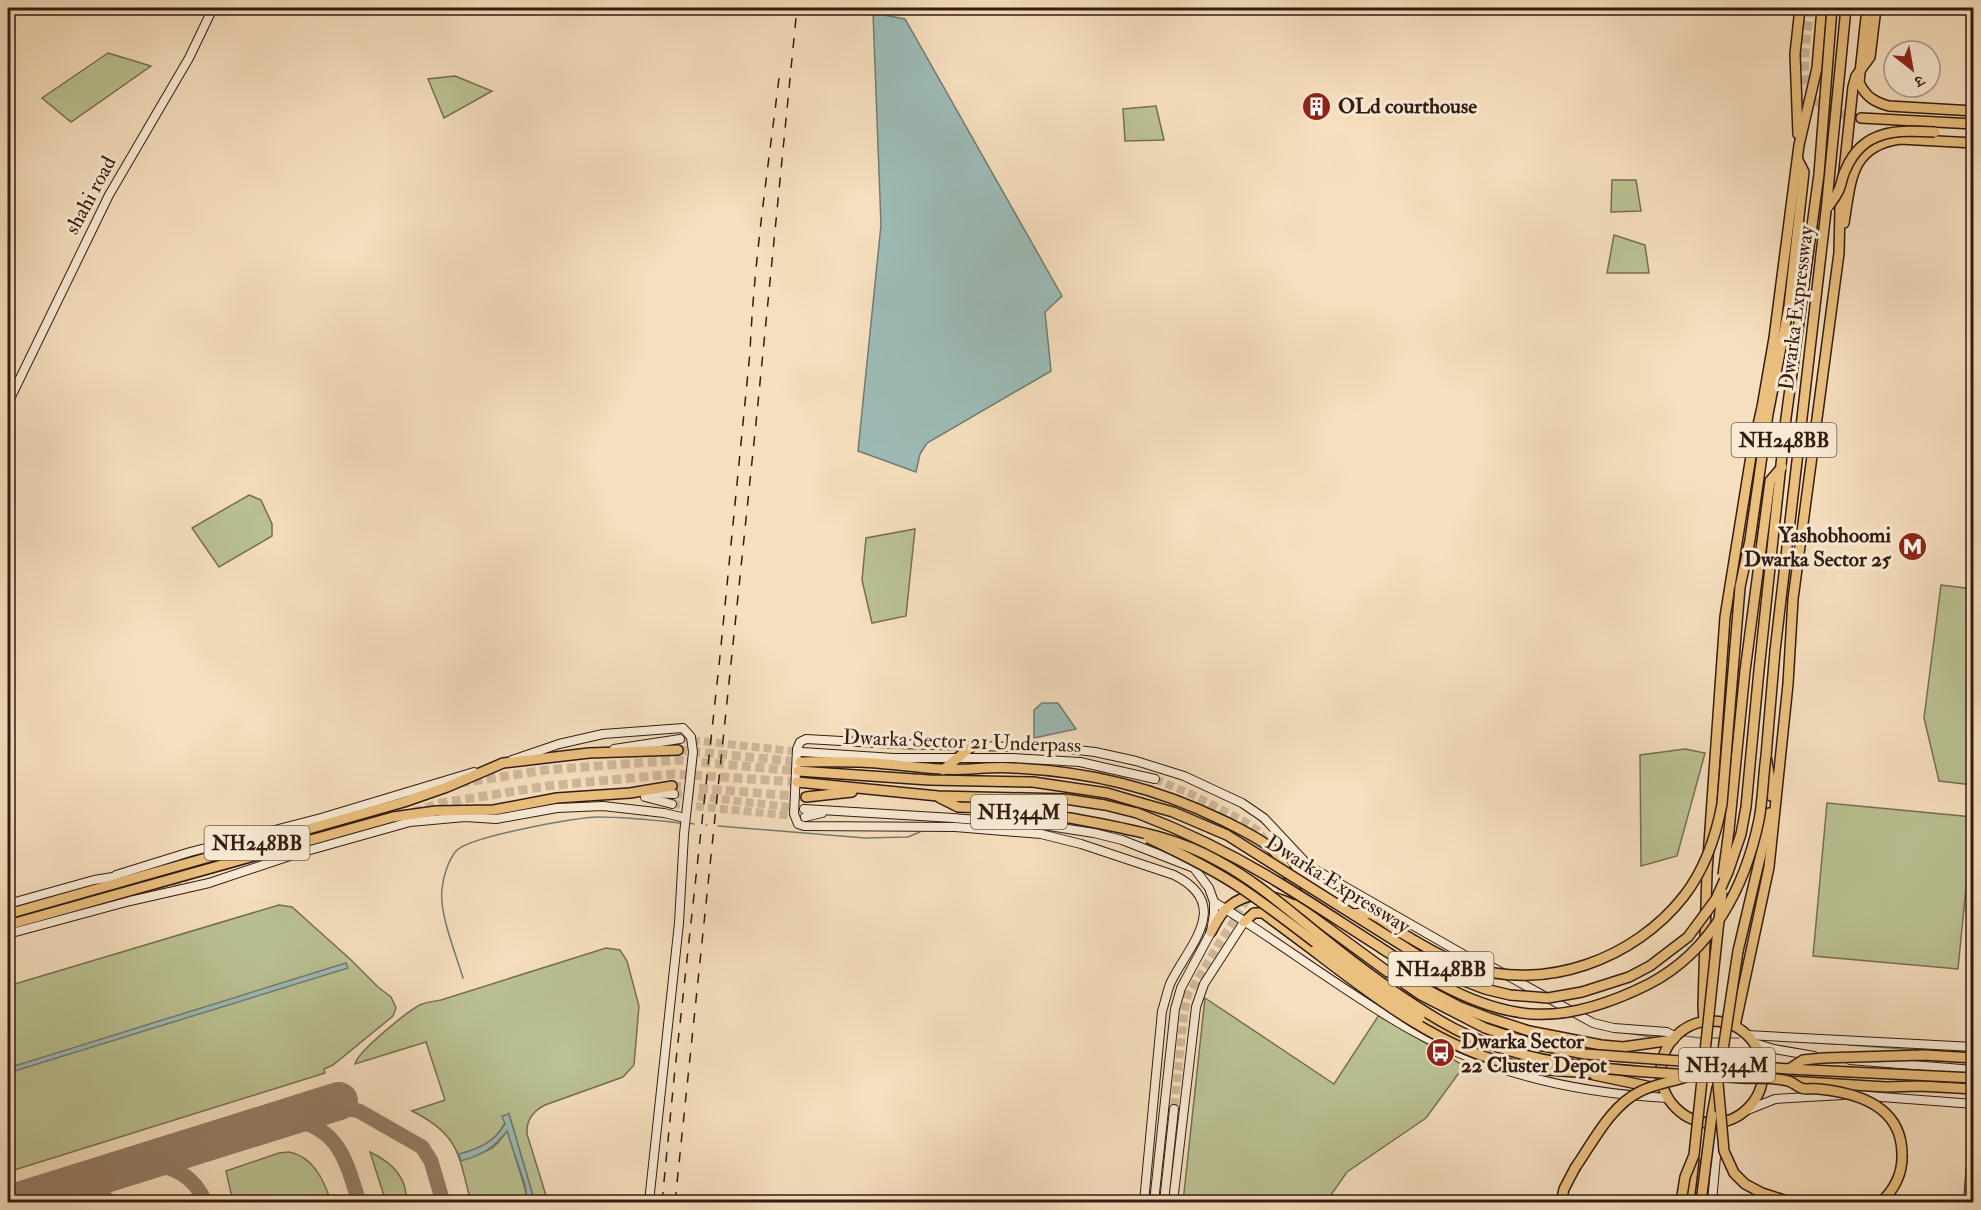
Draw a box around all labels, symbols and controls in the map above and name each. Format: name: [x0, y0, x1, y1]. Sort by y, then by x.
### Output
north arrow: [1882, 39, 1942, 99]
text: उ: [1909, 70, 1929, 93]
building icon: OLd courthouse: [1301, 90, 1333, 122]
place label: OLd courthouse: [1338, 93, 1477, 120]
street label: shahi road: [59, 151, 123, 239]
street label: Dwarka Expressway: [1773, 223, 1820, 392]
road number: NH248BB: [1732, 423, 1836, 457]
place label: Yashobhoomi Dwarka Sector 25: [1744, 522, 1892, 573]
metro station icon: Yashobhoomi Dwarka Sector 25: [1896, 531, 1928, 563]
street label: Dwarka Sector 21 Underpass: [842, 724, 1082, 759]
road number: NH344M: [971, 795, 1067, 829]
road number: NH248BB: [204, 826, 310, 860]
street label: Dwarka Expressway: [1260, 829, 1416, 940]
road number: NH248BB: [1388, 952, 1494, 986]
place label: Dwarka Sector 22 Cluster Depot: [1461, 1028, 1607, 1079]
bus stop icon: Dwarka Sector 22 Cluster Depot: [1424, 1037, 1456, 1069]
road number: NH344M: [1679, 1048, 1775, 1082]

